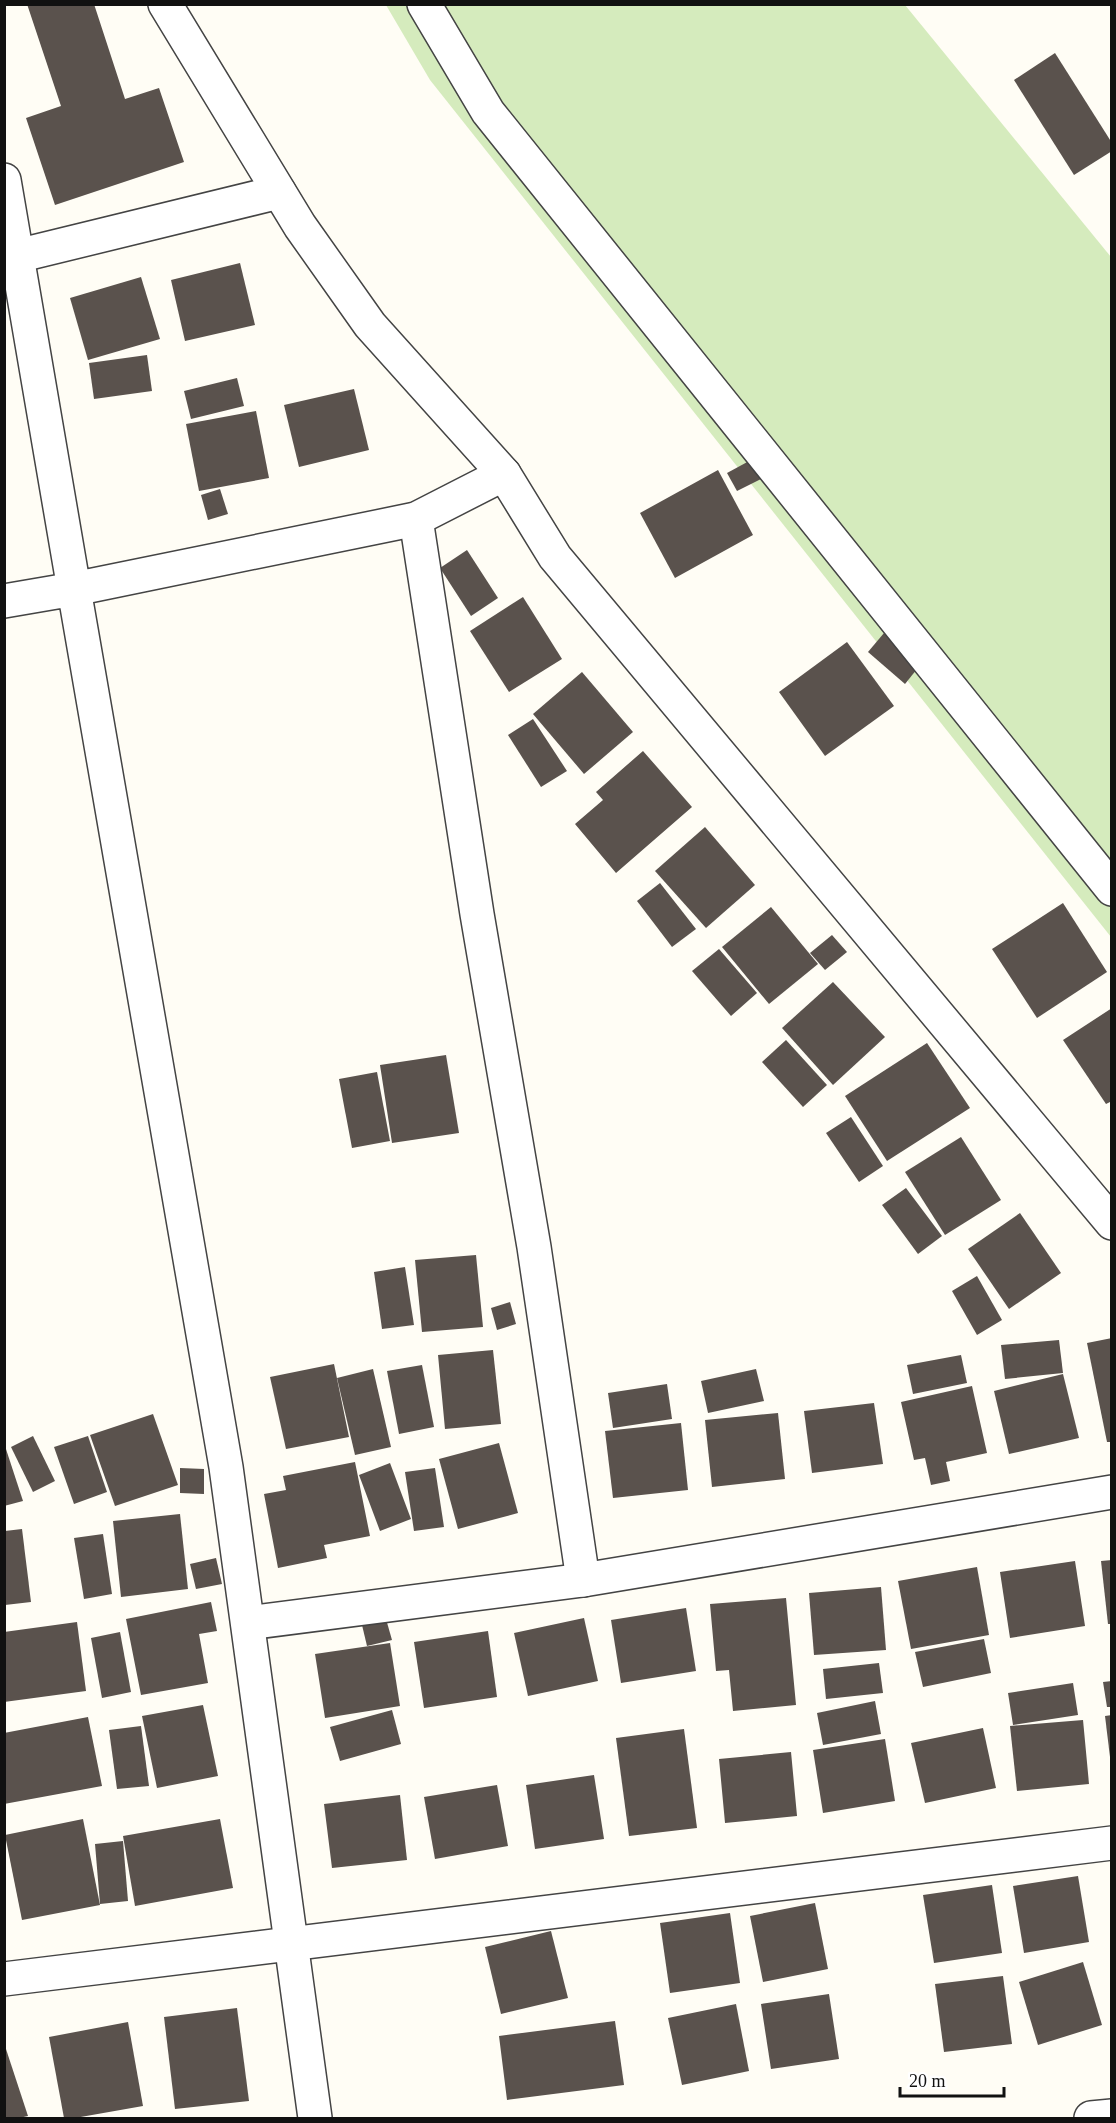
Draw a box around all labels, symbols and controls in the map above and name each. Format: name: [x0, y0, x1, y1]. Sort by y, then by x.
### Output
scale bar: [900, 2060, 1004, 2098]
text: 20 m: [909, 2071, 946, 2091]

